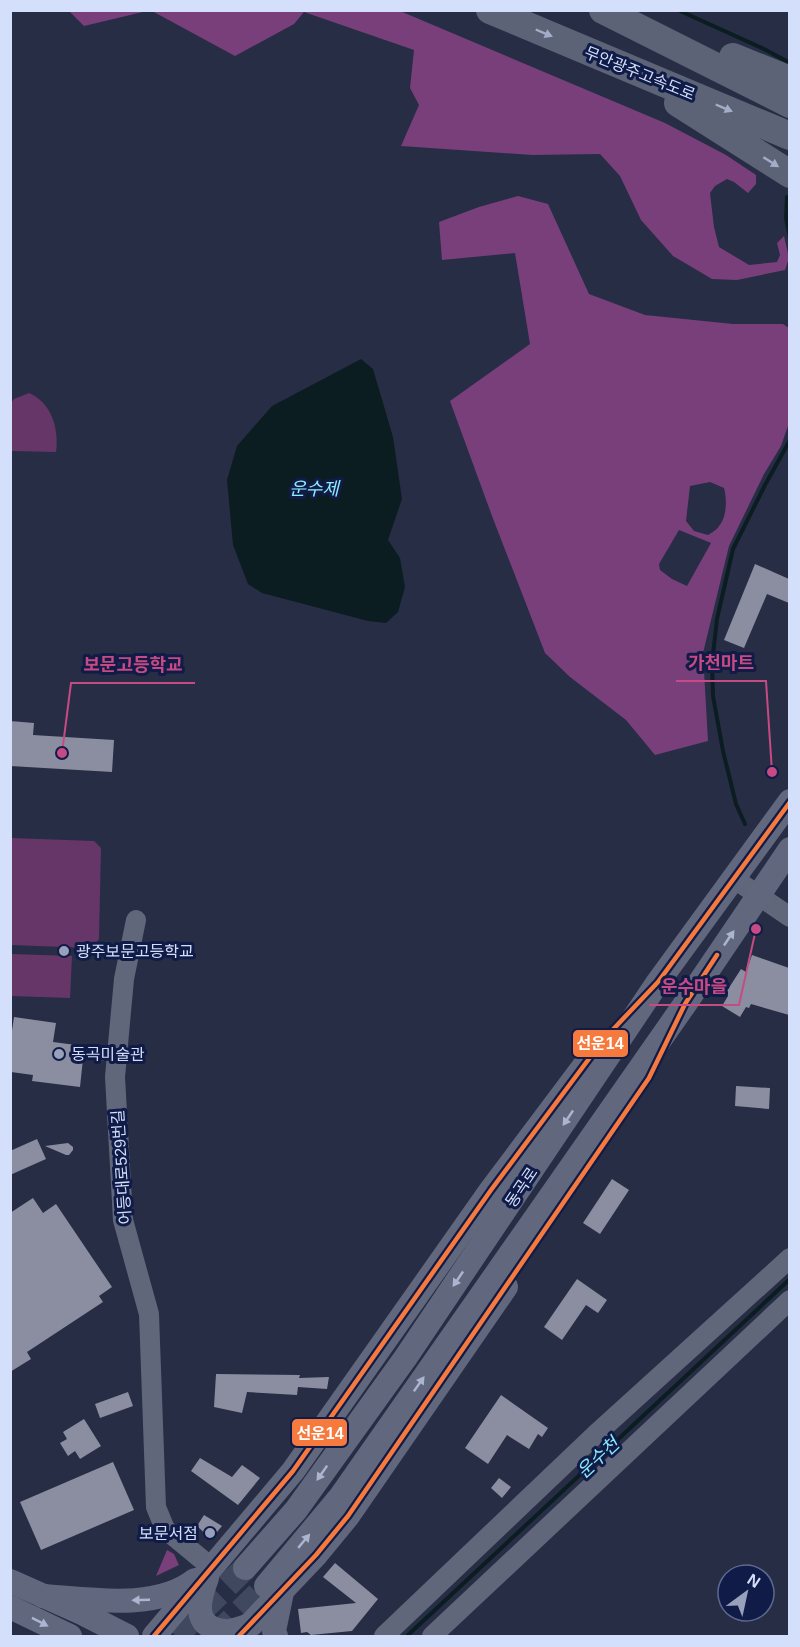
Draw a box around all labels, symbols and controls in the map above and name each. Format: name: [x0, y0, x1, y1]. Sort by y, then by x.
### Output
one-way arrow: [535, 28, 553, 38]
street label: 무안광주고속도로: [582, 44, 698, 104]
one-way arrow: [715, 103, 733, 113]
one-way arrow: [763, 157, 779, 168]
water label: 운수제: [289, 479, 341, 499]
callout: 가천마트: [676, 645, 766, 681]
callout: 보문고등학교: [71, 647, 195, 683]
text: 가천마트: [688, 653, 754, 673]
text: 보문고등학교: [83, 655, 183, 675]
one-way arrow: [723, 931, 735, 947]
place label: 광주보문고등학교: [76, 943, 194, 960]
marker: 광주보문고등학교: [57, 944, 71, 958]
callout: 운수마을: [649, 969, 739, 1005]
text: 운수마을: [661, 977, 727, 997]
line badge: 선운14: [572, 1029, 629, 1058]
text: 선운14: [576, 1035, 624, 1052]
place label: 동곡미술관: [71, 1046, 145, 1063]
marker: 동곡미술관: [52, 1047, 66, 1061]
street label: 어등대로529번길: [109, 1109, 134, 1225]
one-way arrow: [562, 1109, 573, 1126]
street label: 동곡로: [502, 1164, 541, 1210]
one-way arrow: [453, 1271, 464, 1288]
one-way arrow: [413, 1376, 425, 1392]
line badge: 선운14: [291, 1418, 348, 1447]
text: 선운14: [296, 1425, 344, 1442]
water label: 운수천: [573, 1432, 625, 1482]
one-way arrow: [317, 1465, 328, 1481]
place label: 보문서점: [139, 1525, 198, 1542]
marker: 보문서점: [203, 1526, 217, 1540]
one-way arrow: [297, 1533, 310, 1549]
north arrow: [716, 1563, 776, 1623]
text: N: [744, 1571, 763, 1591]
one-way arrow: [131, 1595, 150, 1604]
one-way arrow: [32, 1617, 49, 1626]

